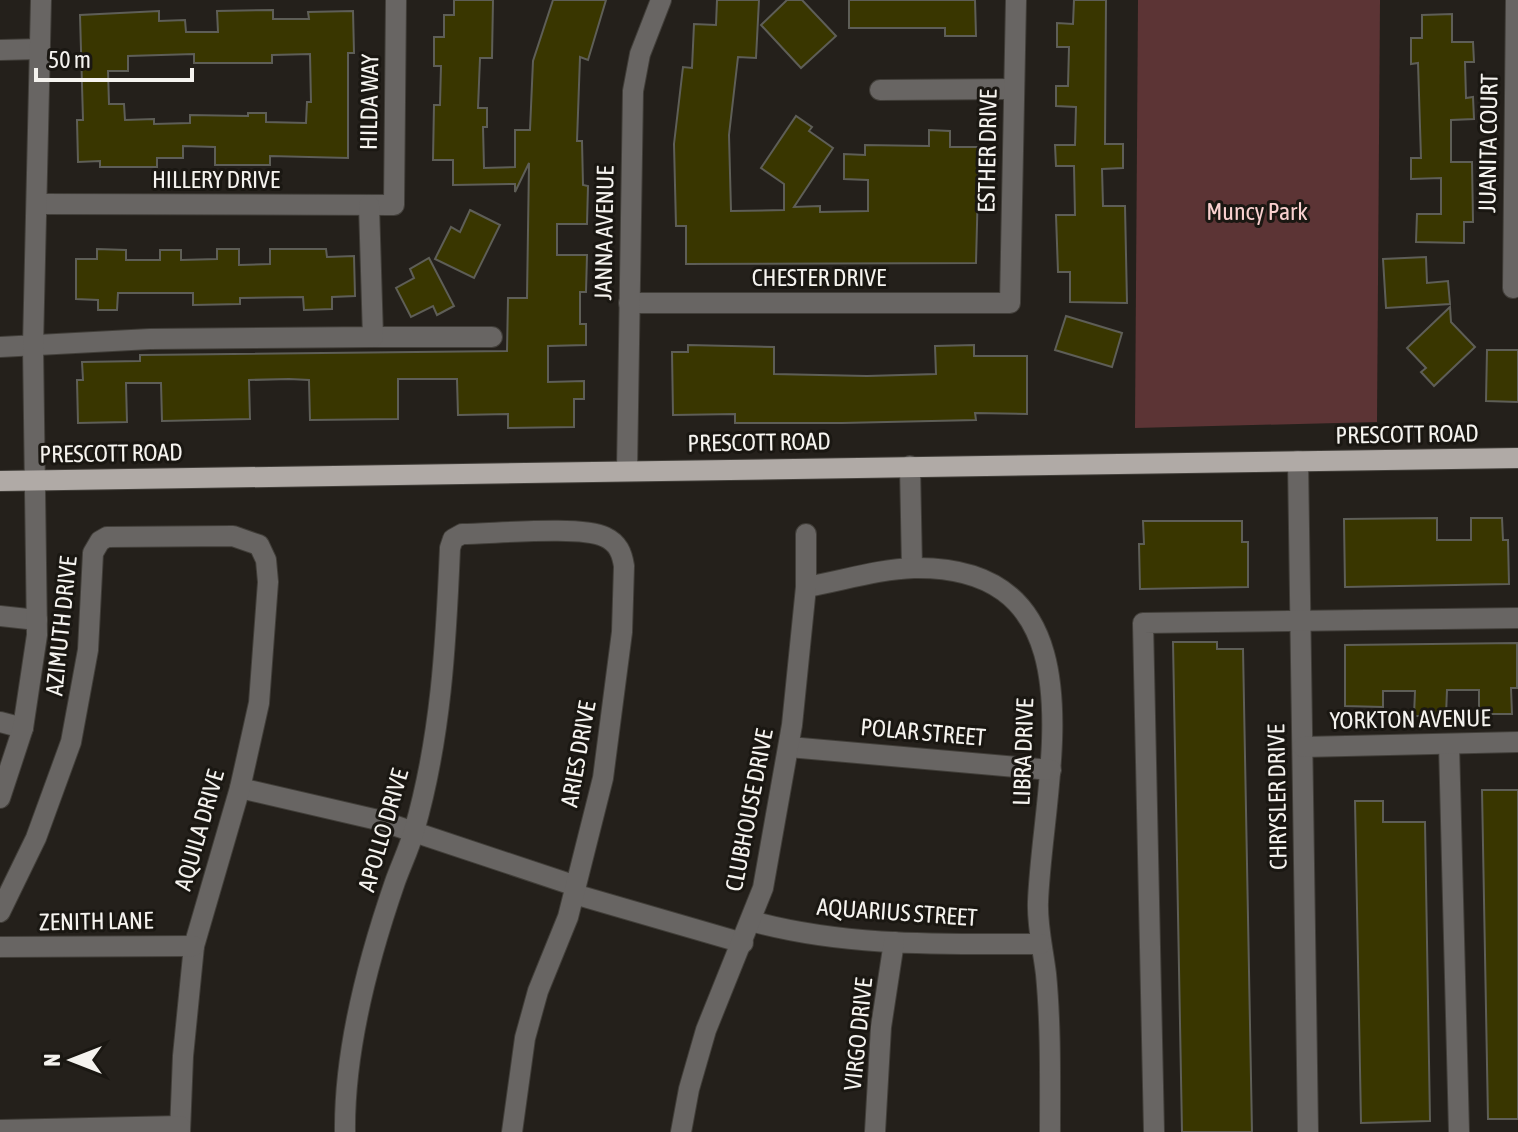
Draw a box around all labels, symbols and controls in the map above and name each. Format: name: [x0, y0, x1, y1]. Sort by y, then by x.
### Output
scale bar: [36, 32, 192, 82]
text: 50 m: [48, 46, 91, 73]
street label: HILDA WAY: [355, 53, 383, 150]
street label: JUANITA COURT: [1473, 73, 1503, 213]
street label: ESTHER DRIVE: [972, 89, 1002, 213]
street label: JANNA AVENUE: [589, 165, 619, 301]
street label: HILLERY DRIVE: [152, 166, 280, 193]
park label: Muncy Park: [1206, 198, 1308, 225]
street label: CHESTER DRIVE: [752, 264, 886, 291]
street label: PRESCOTT ROAD: [1335, 419, 1479, 449]
street label: PRESCOTT ROAD: [687, 427, 831, 457]
street label: PRESCOTT ROAD: [39, 438, 183, 468]
street label: AZIMUTH DRIVE: [40, 555, 82, 697]
street label: LIBRA DRIVE: [1008, 698, 1038, 806]
street label: ARIES DRIVE: [555, 699, 601, 809]
street label: YORKTON AVENUE: [1329, 704, 1491, 734]
street label: POLAR STREET: [859, 713, 987, 751]
street label: CHRYSLER DRIVE: [1262, 724, 1292, 870]
street label: CLUBHOUSE DRIVE: [720, 726, 778, 894]
street label: APOLLO DRIVE: [353, 765, 413, 895]
street label: AQUILA DRIVE: [169, 767, 229, 893]
street label: AQUARIUS STREET: [816, 893, 979, 931]
street label: ZENITH LANE: [39, 907, 153, 935]
street label: VIRGO DRIVE: [839, 976, 877, 1092]
north arrow: [32, 1020, 112, 1100]
text: N: [39, 1054, 65, 1066]

